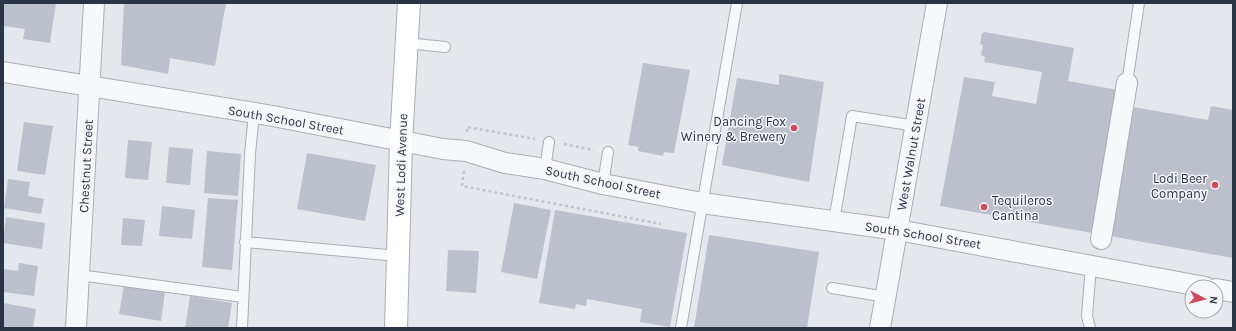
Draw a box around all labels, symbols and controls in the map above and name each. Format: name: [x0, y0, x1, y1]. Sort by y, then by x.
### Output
street label: West Walnut Street: [894, 96, 928, 211]
street label: South School Street: [227, 102, 345, 138]
street label: West Lodi Avenue: [392, 113, 410, 217]
place label: Dancing Fox Winery & Brewery: [681, 114, 786, 144]
street label: Chestnut Street: [76, 119, 96, 213]
marker: Dancing Fox Winery & Brewery: [789, 123, 799, 133]
street label: South School Street: [544, 162, 662, 202]
place label: Lodi Beer Company: [1151, 171, 1207, 201]
marker: Lodi Beer Company: [1210, 180, 1220, 190]
place label: Tequileros Cantina: [992, 193, 1053, 223]
marker: Tequileros Cantina: [979, 202, 989, 212]
street label: South School Street: [864, 218, 982, 252]
north arrow: [1184, 279, 1224, 319]
text: N: [1206, 295, 1220, 305]

